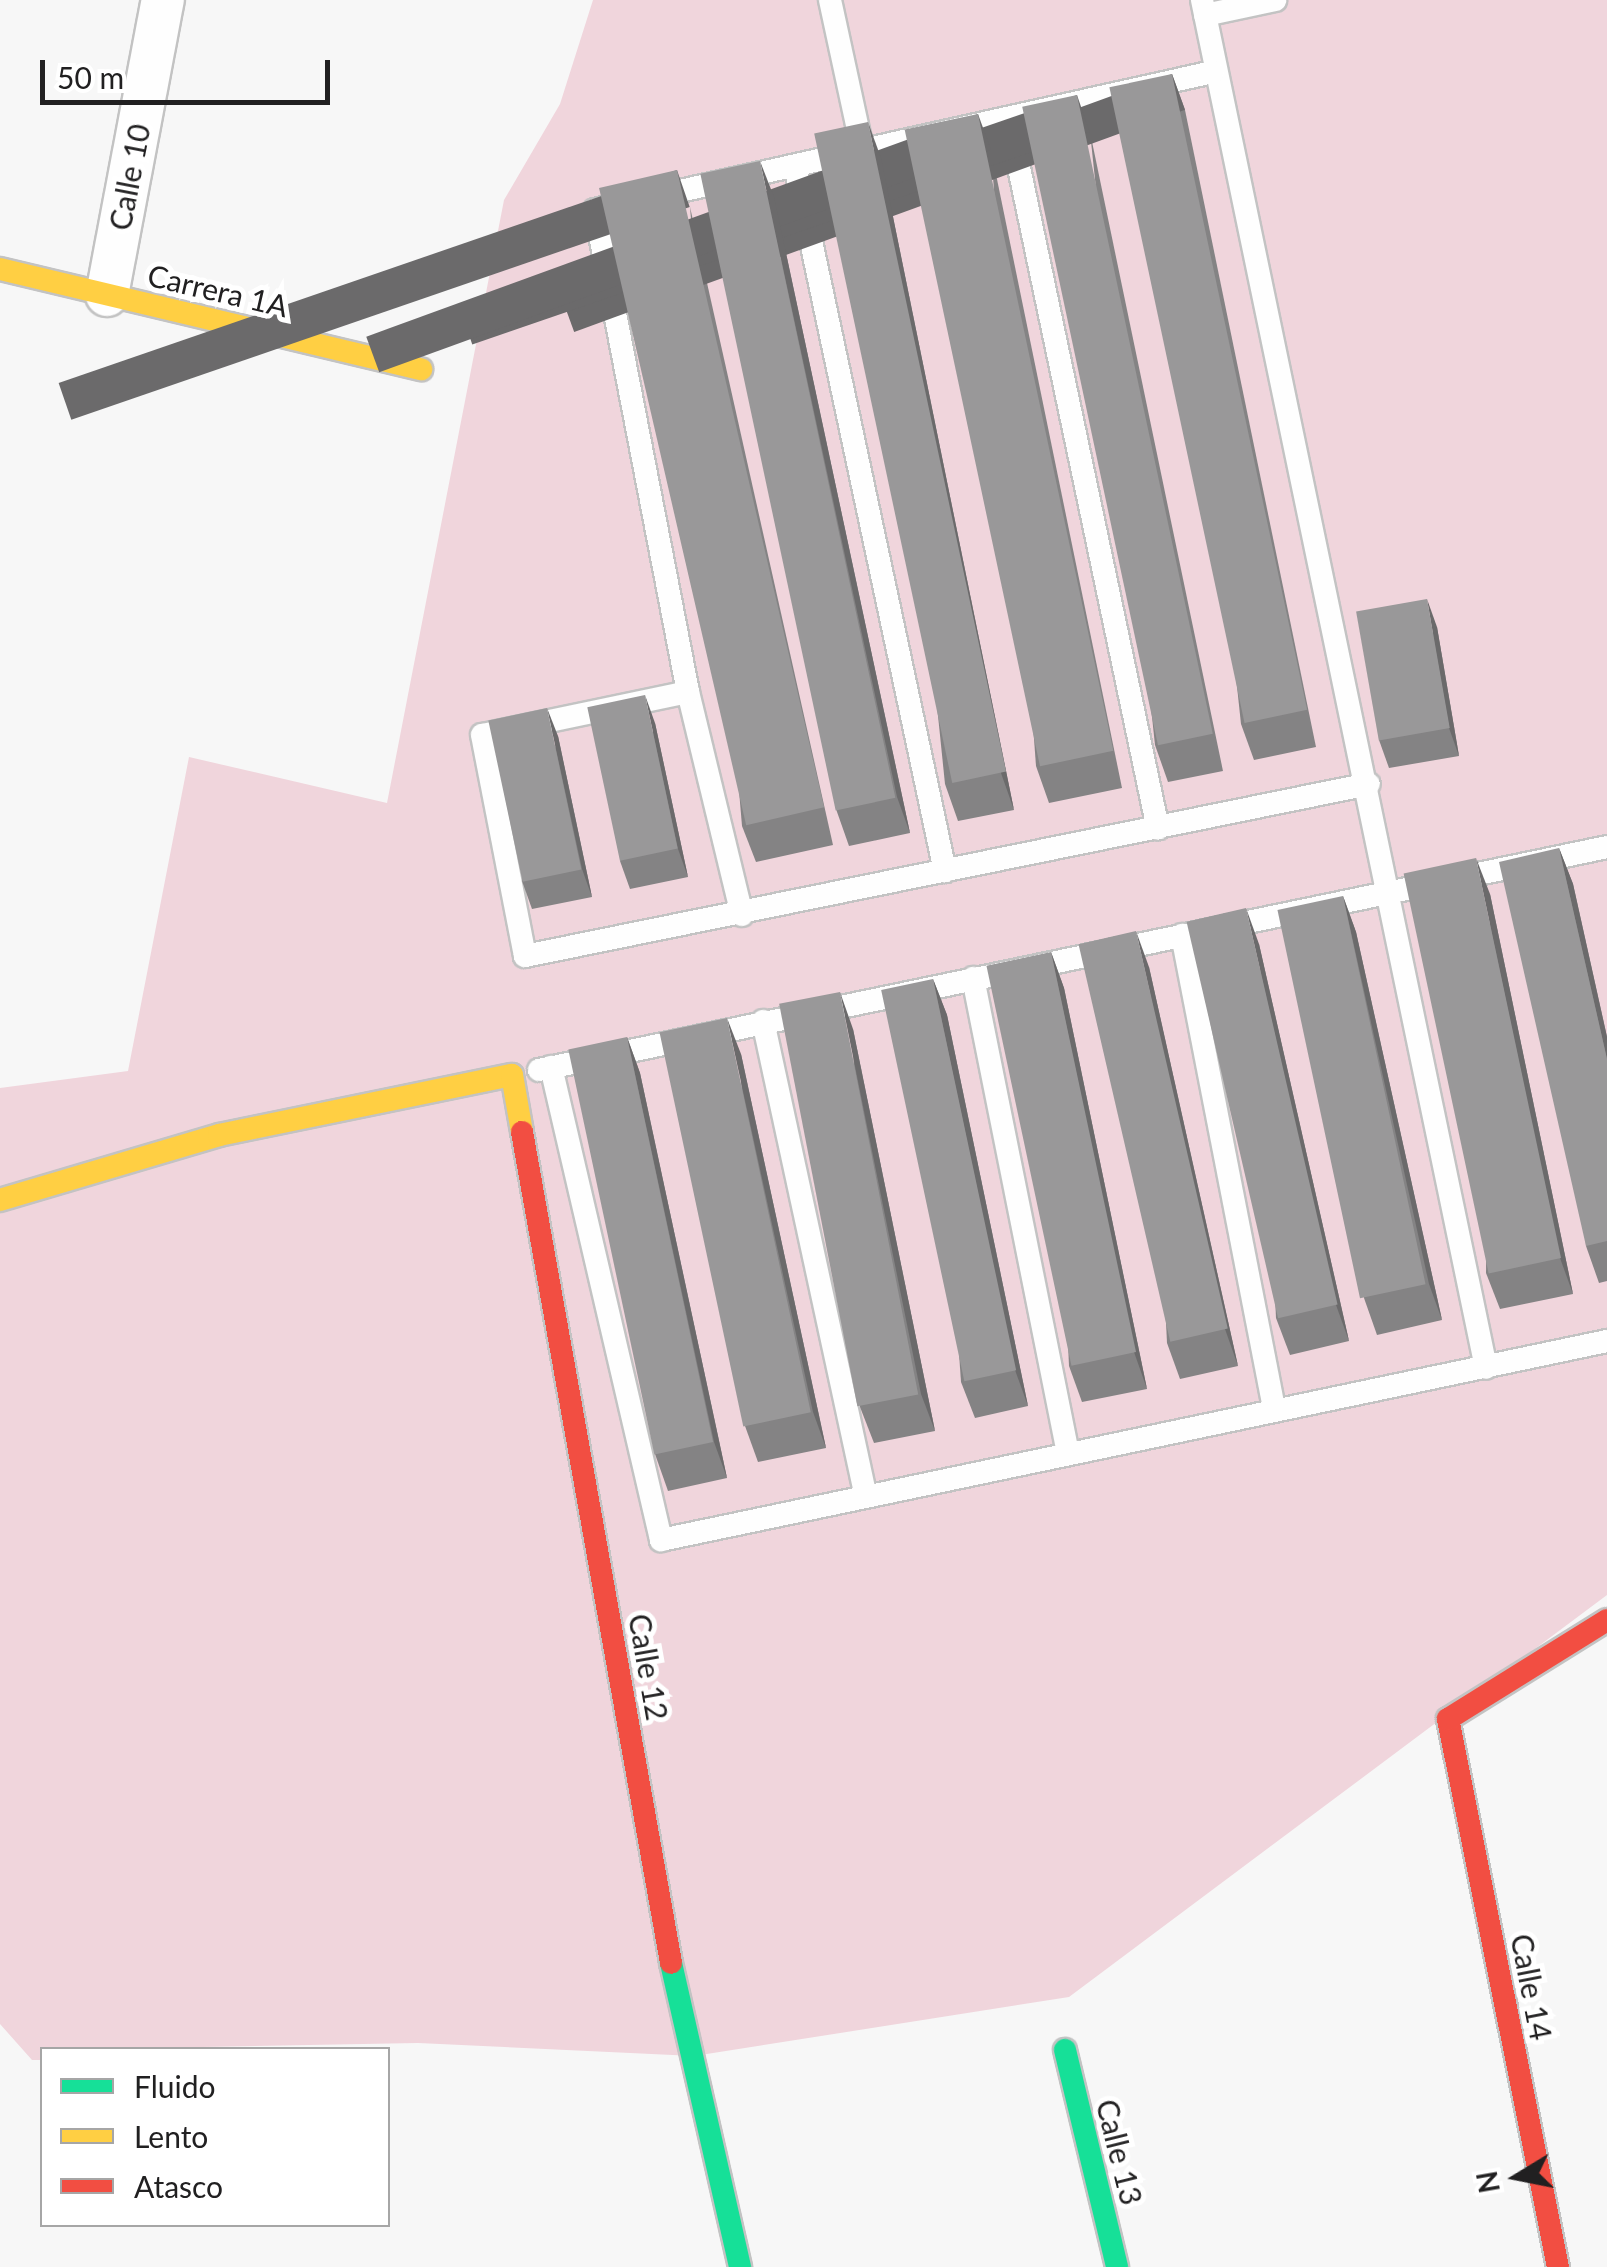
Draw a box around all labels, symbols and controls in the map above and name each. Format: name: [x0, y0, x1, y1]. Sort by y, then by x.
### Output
scale bar: [45, 40, 335, 102]
text: 50 m: [57, 59, 124, 95]
street label: Calle 10: [101, 121, 157, 233]
street label: Carrera 1A: [144, 256, 292, 324]
street label: Calle 12: [622, 1611, 676, 1723]
street label: Calle 14: [1504, 1931, 1560, 2043]
legend: [40, 2047, 390, 2227]
text: Fluido: [134, 2068, 216, 2104]
street label: Calle 13: [1090, 2096, 1150, 2208]
text: Lento: [134, 2118, 208, 2154]
north arrow: [1467, 2127, 1567, 2227]
text: Atasco: [134, 2168, 223, 2204]
text: N: [1469, 2169, 1506, 2196]

